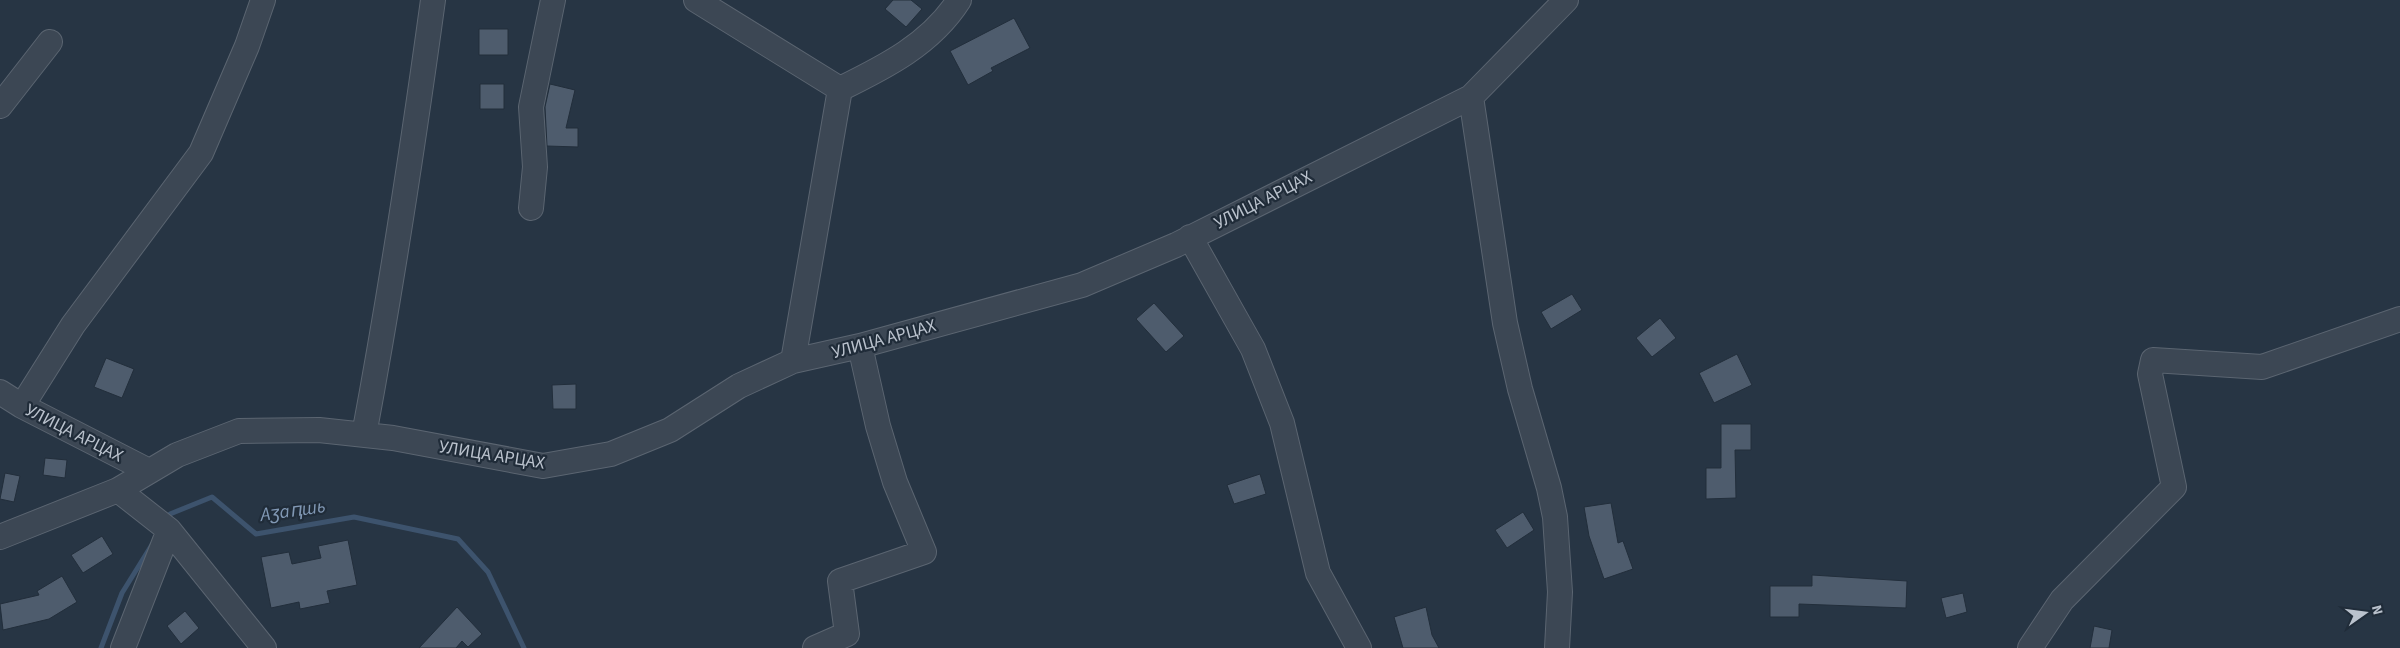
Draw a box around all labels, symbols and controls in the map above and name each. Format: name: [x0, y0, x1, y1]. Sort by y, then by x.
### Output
street label: УЛИЦА АРЦАХ: [1210, 165, 1316, 235]
street label: УЛИЦА АРЦАХ: [829, 313, 939, 365]
street label: УЛИЦА АРЦАХ: [21, 398, 127, 468]
street label: УЛИЦА АРЦАХ: [437, 434, 547, 476]
water label: Аӡаԥшь: [258, 493, 327, 529]
north arrow: [2340, 588, 2390, 638]
text: N: [2366, 603, 2387, 617]

